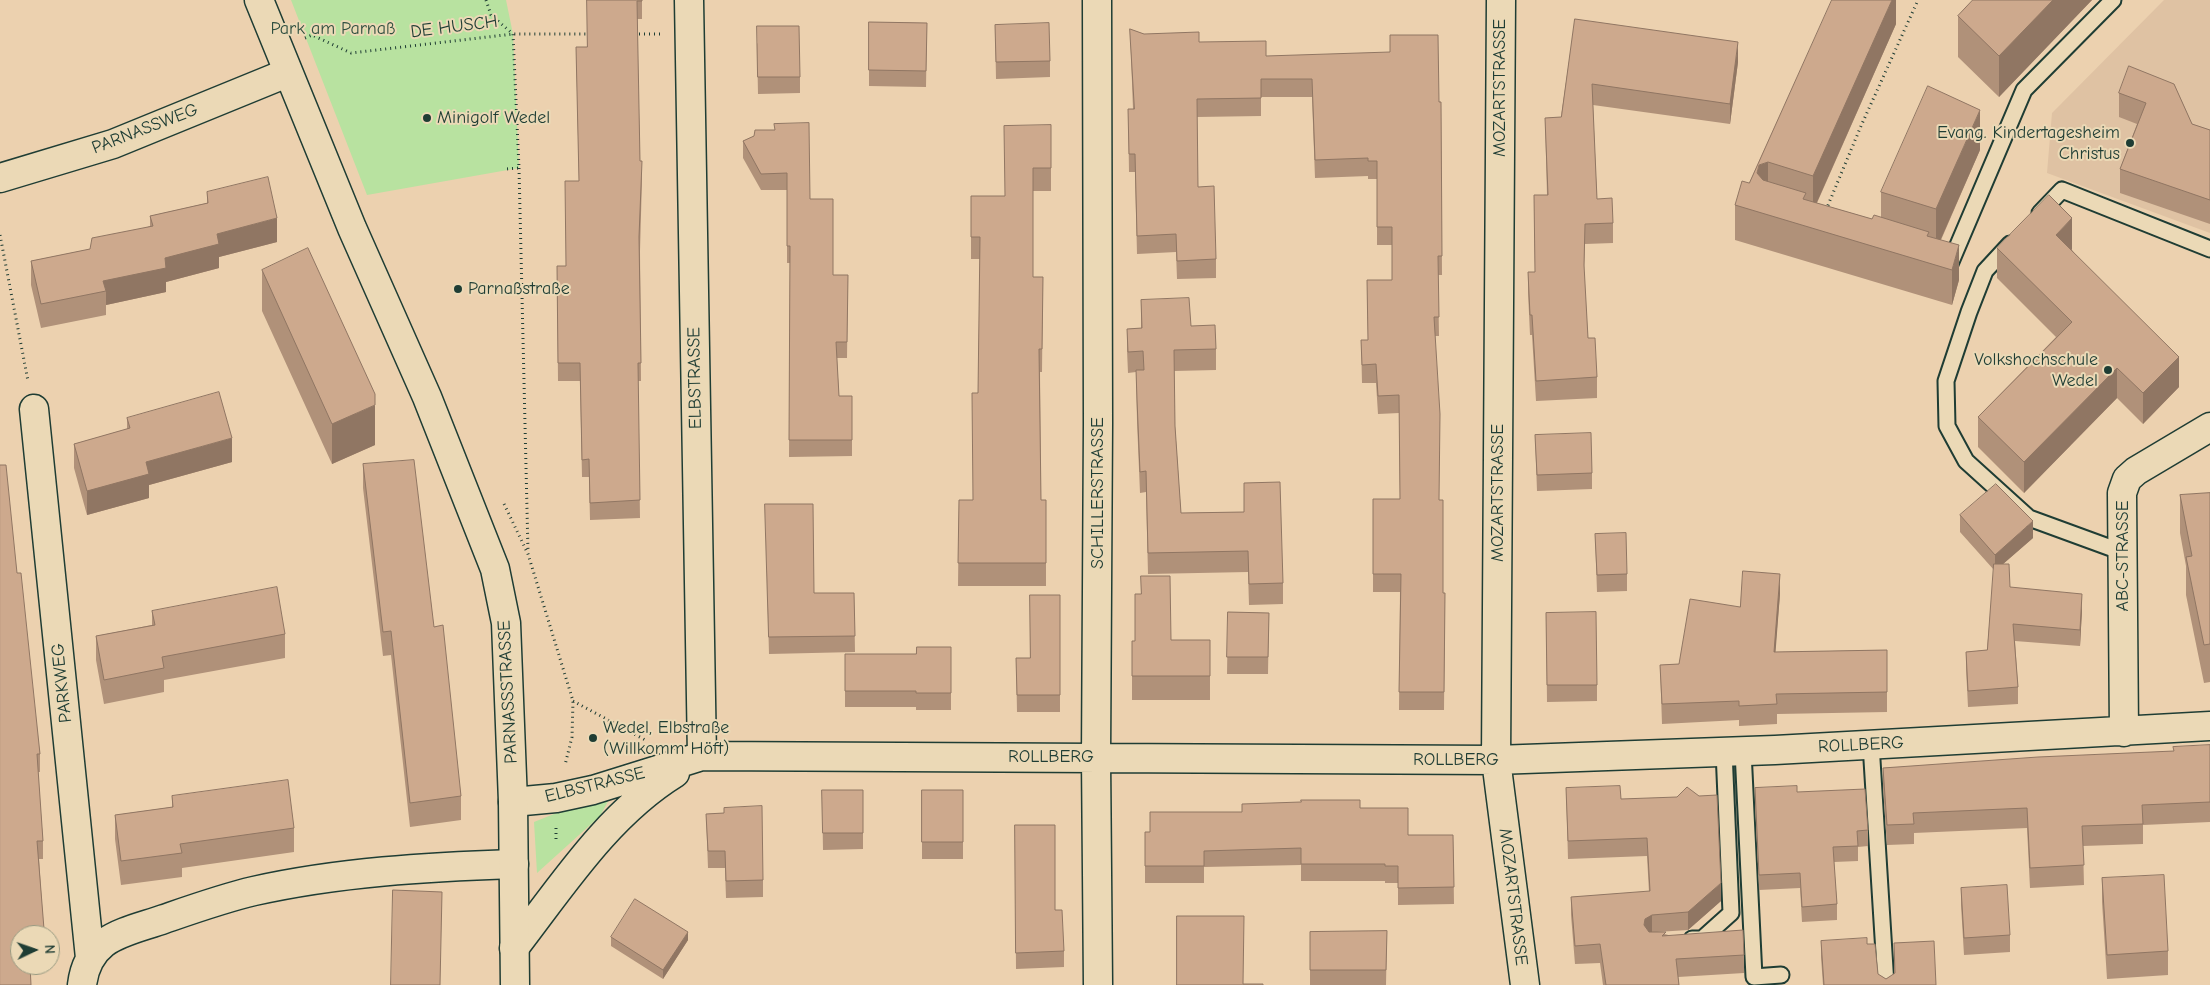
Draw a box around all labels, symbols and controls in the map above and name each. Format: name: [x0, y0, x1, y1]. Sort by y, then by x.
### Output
street label: DE HUSCH: [409, 11, 499, 43]
park label: Park am Parnaß: [270, 18, 396, 40]
street label: MOZARTSTRASSE: [1489, 19, 1511, 157]
street label: PARNASSWEG: [89, 99, 201, 159]
place label: Minigolf Wedel: [437, 107, 550, 129]
marker: Minigolf Wedel: [421, 112, 433, 124]
place label: Evang. Kindertagesheim Christus: [1937, 122, 2120, 164]
marker: Evang. Kindertagesheim Christus: [2124, 137, 2136, 149]
place label: Parnaßstraße: [468, 278, 570, 300]
marker: Parnaßstraße: [452, 283, 464, 295]
street label: ELBSTRASSE: [683, 327, 707, 429]
place label: Volkshochschule Wedel: [1974, 349, 2098, 392]
marker: Volkshochschule Wedel: [2102, 364, 2114, 376]
street label: SCHILLERSTRASSE: [1087, 417, 1109, 569]
street label: MOZARTSTRASSE: [1487, 424, 1509, 562]
street label: ABC-STRASSE: [2112, 500, 2134, 612]
street label: PARNASSSTRASSE: [493, 620, 523, 764]
street label: PARKWEG: [47, 642, 77, 724]
place label: Wedel, Elbstraße (Willkomm Höft): [603, 717, 729, 760]
marker: Wedel, Elbstraße (Willkomm Höft): [587, 732, 599, 744]
street label: ROLLBERG: [1818, 732, 1904, 758]
street label: ROLLBERG: [1008, 746, 1094, 768]
street label: ROLLBERG: [1413, 749, 1499, 771]
street label: ELBSTRASSE: [543, 762, 647, 808]
street label: MOZARTSTRASSE: [1494, 827, 1532, 967]
north arrow: [10, 925, 60, 975]
text: N: [41, 944, 58, 954]

